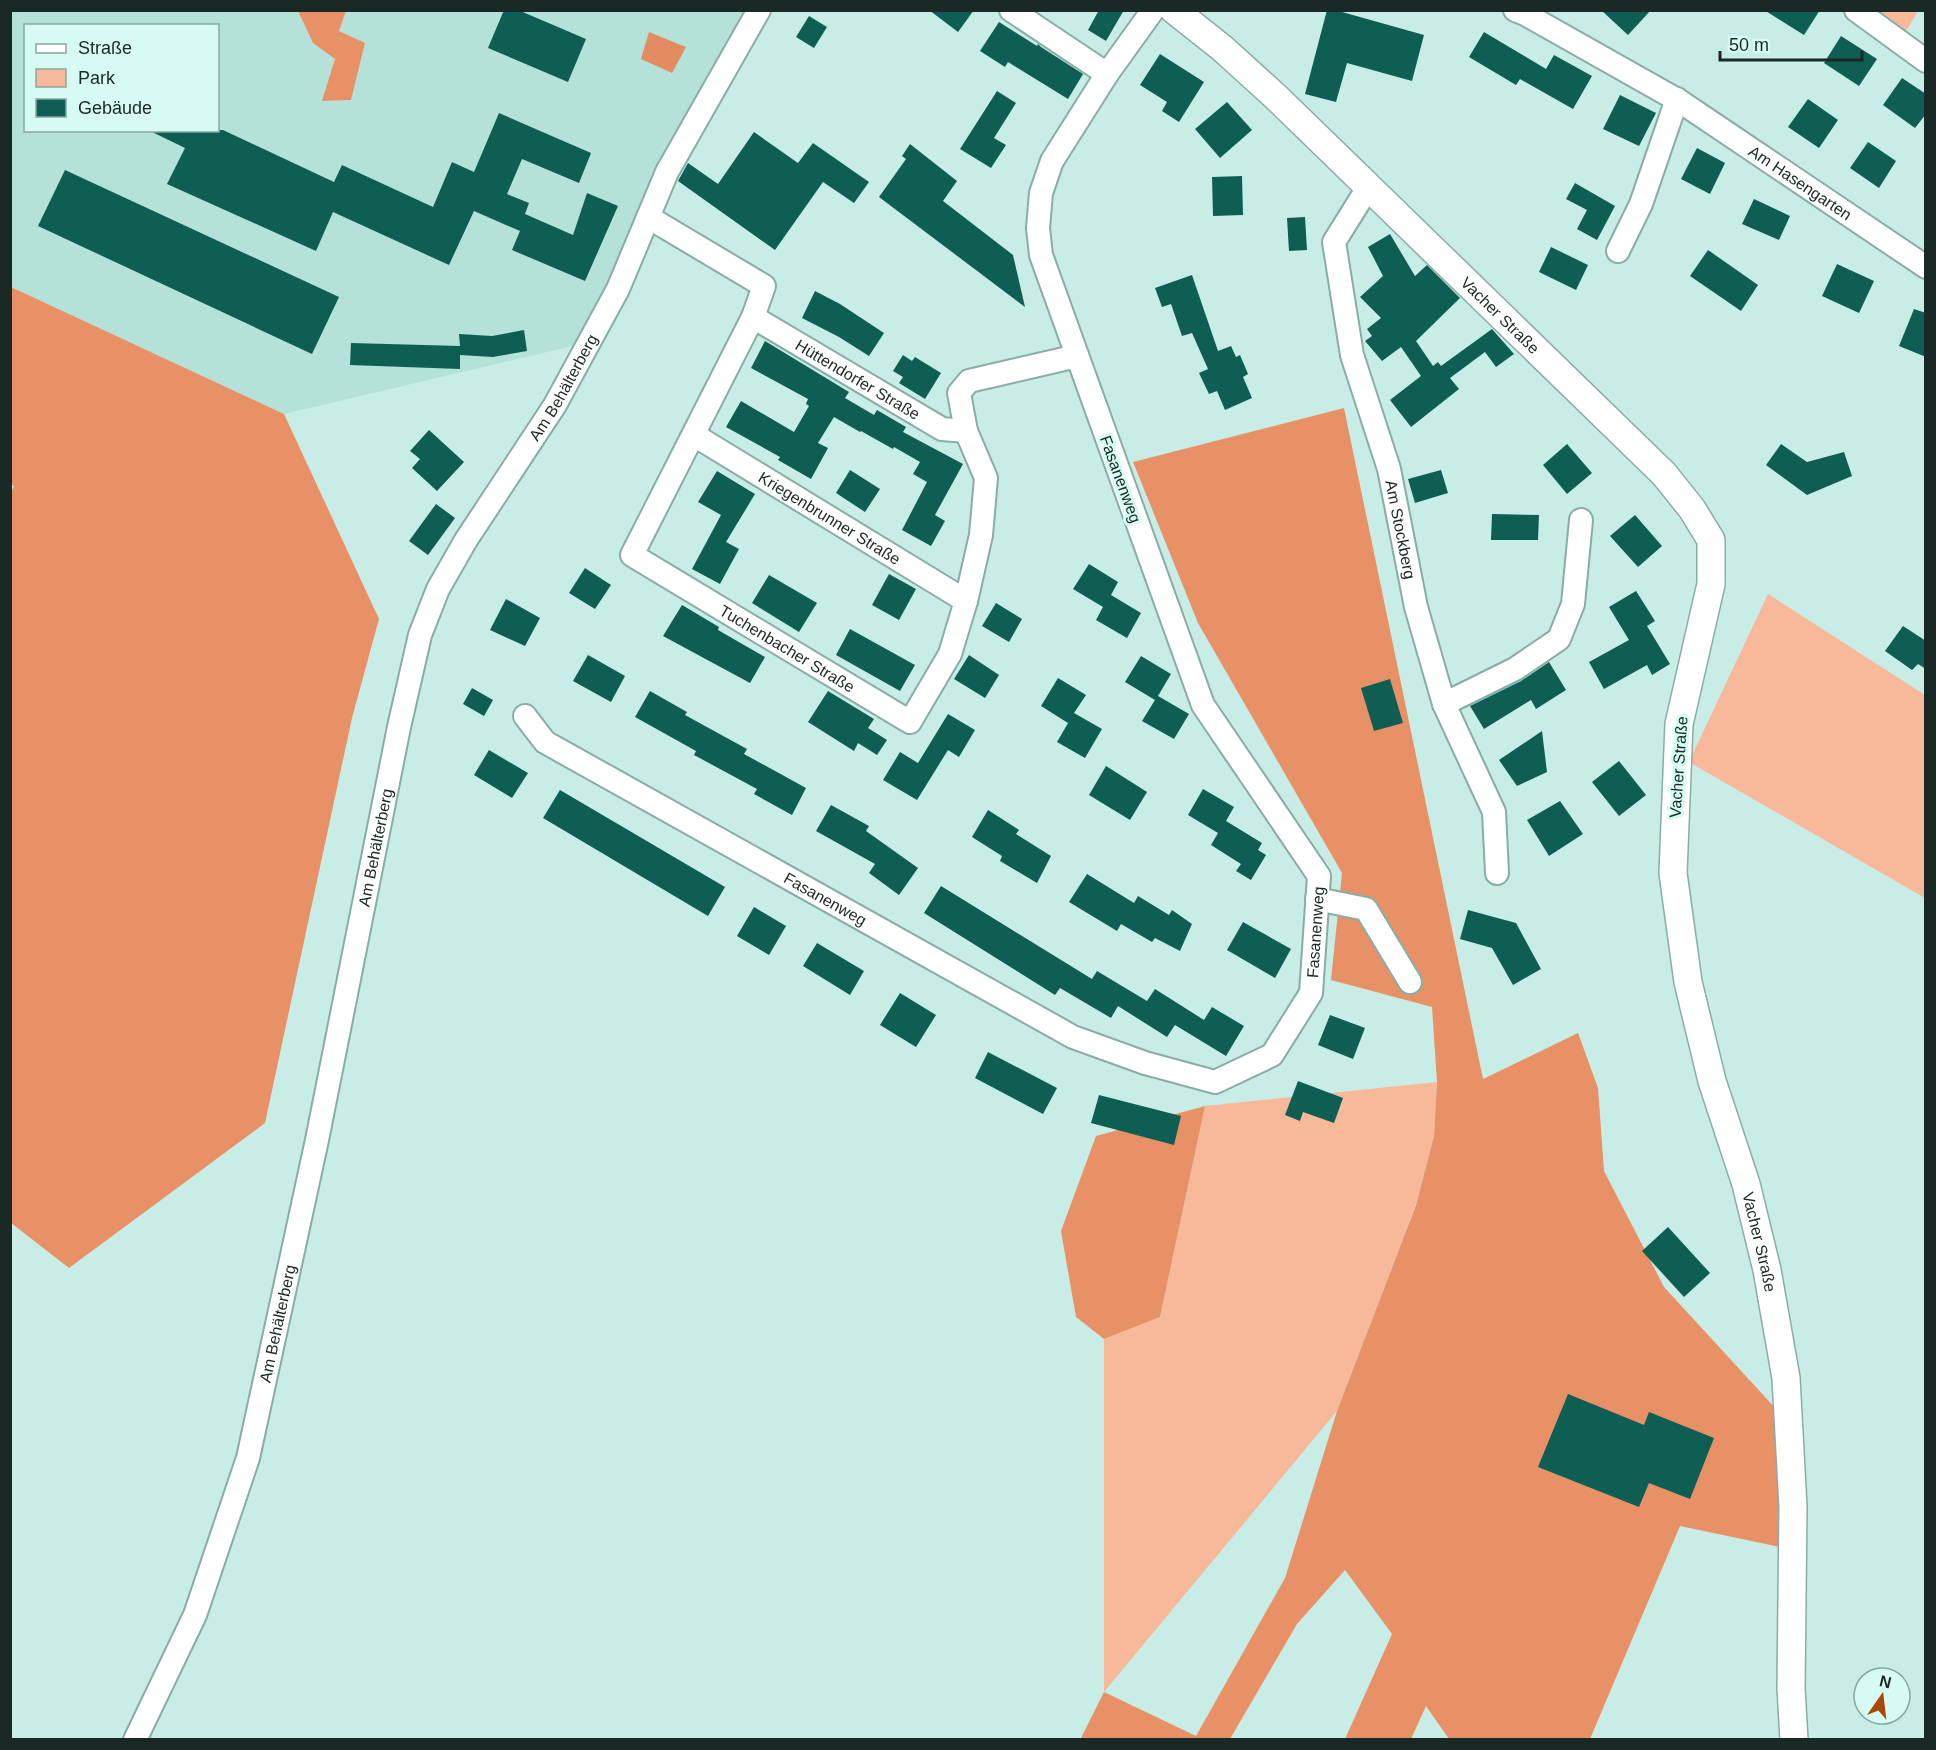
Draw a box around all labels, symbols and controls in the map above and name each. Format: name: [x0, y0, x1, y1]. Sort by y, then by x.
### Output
legend: [24, 24, 219, 132]
scale bar: [1720, 24, 1862, 62]
text: 50 m: [1729, 35, 1769, 55]
text: Straße: [78, 38, 132, 58]
text: Park: [78, 68, 116, 88]
text: Gebäude: [78, 98, 152, 118]
street label: Am Hasengarten: [1746, 142, 1855, 224]
street label: Vacher Straße: [1458, 274, 1543, 357]
street label: Am Behälterberg: [526, 331, 601, 444]
street label: Hüttendorfer Straße: [792, 336, 923, 423]
street label: Fasanenweg: [1097, 433, 1144, 525]
street label: Kriegenbrunner Straße: [756, 469, 903, 568]
street label: Am Stockberg: [1382, 479, 1418, 581]
street label: Tuchenbacher Straße: [717, 602, 858, 696]
street label: Vacher Straße: [1666, 715, 1691, 818]
street label: Am Behälterberg: [356, 787, 396, 908]
street label: Fasanenweg: [781, 869, 869, 929]
street label: Fasanenweg: [1304, 886, 1327, 979]
street label: Vacher Straße: [1739, 1190, 1779, 1293]
street label: Am Behälterberg: [257, 1263, 299, 1384]
north arrow: [1852, 1666, 1912, 1726]
text: N: [1878, 1672, 1893, 1692]

